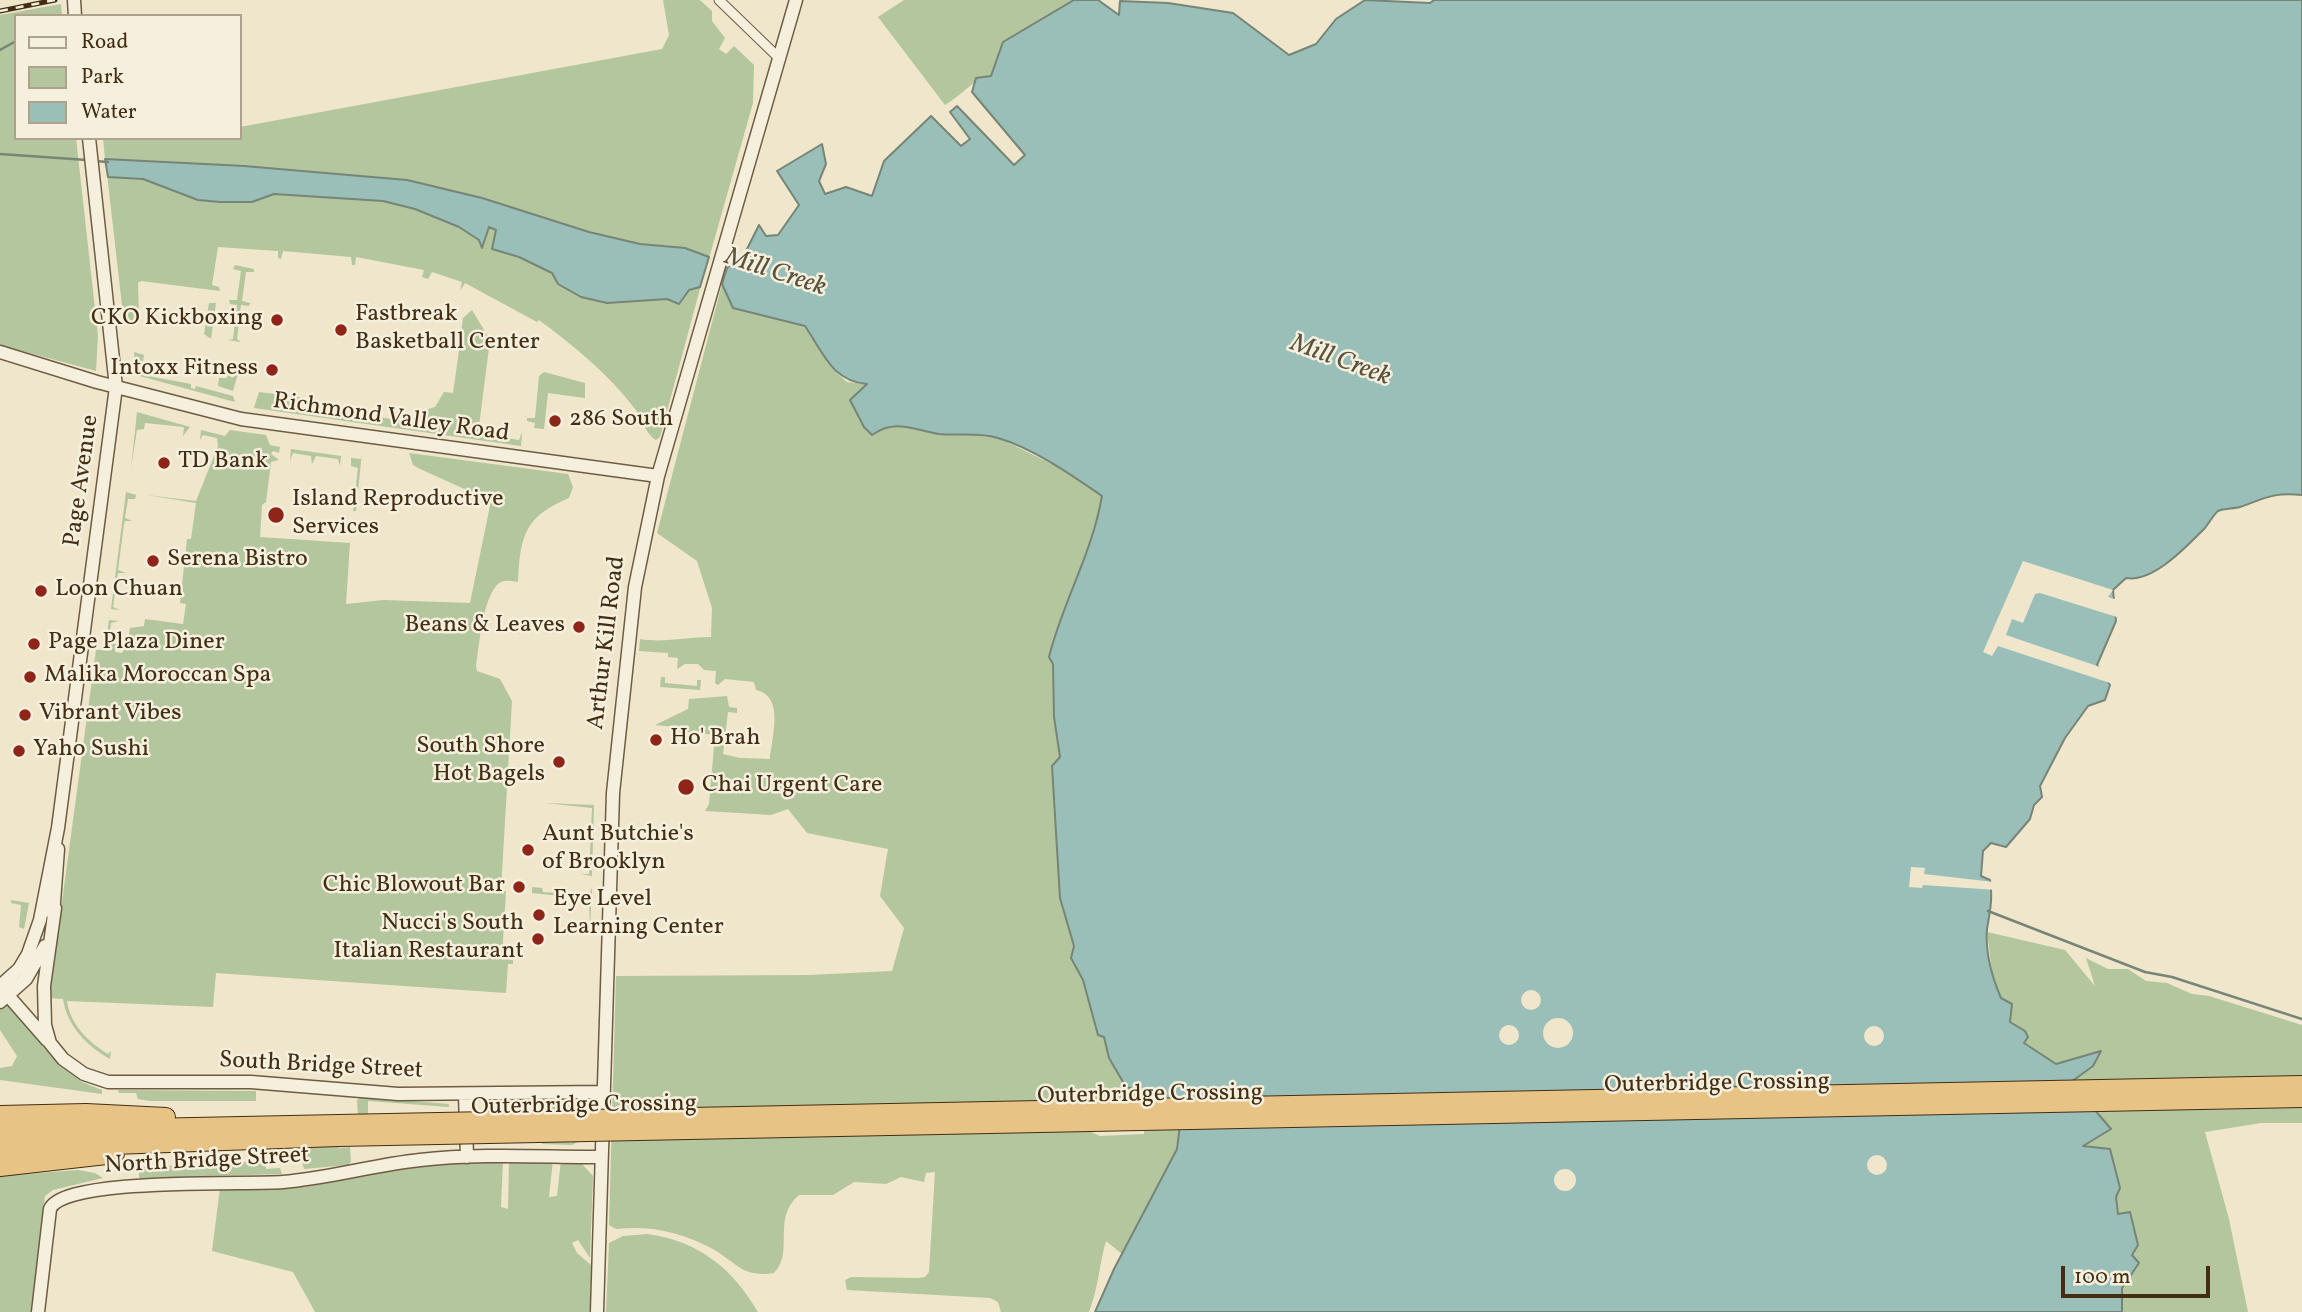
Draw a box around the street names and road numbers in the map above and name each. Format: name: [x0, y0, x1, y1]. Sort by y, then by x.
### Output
street label: Richmond Valley Road: [271, 388, 511, 450]
street label: Page Avenue: [59, 413, 107, 549]
street label: Arthur Kill Road: [583, 554, 633, 732]
street label: South Bridge Street: [218, 1047, 424, 1087]
street label: Outerbridge Crossing: [1604, 1069, 1830, 1101]
street label: Outerbridge Crossing: [1037, 1080, 1263, 1112]
street label: Outerbridge Crossing: [471, 1091, 697, 1123]
street label: North Bridge Street: [104, 1142, 310, 1182]

